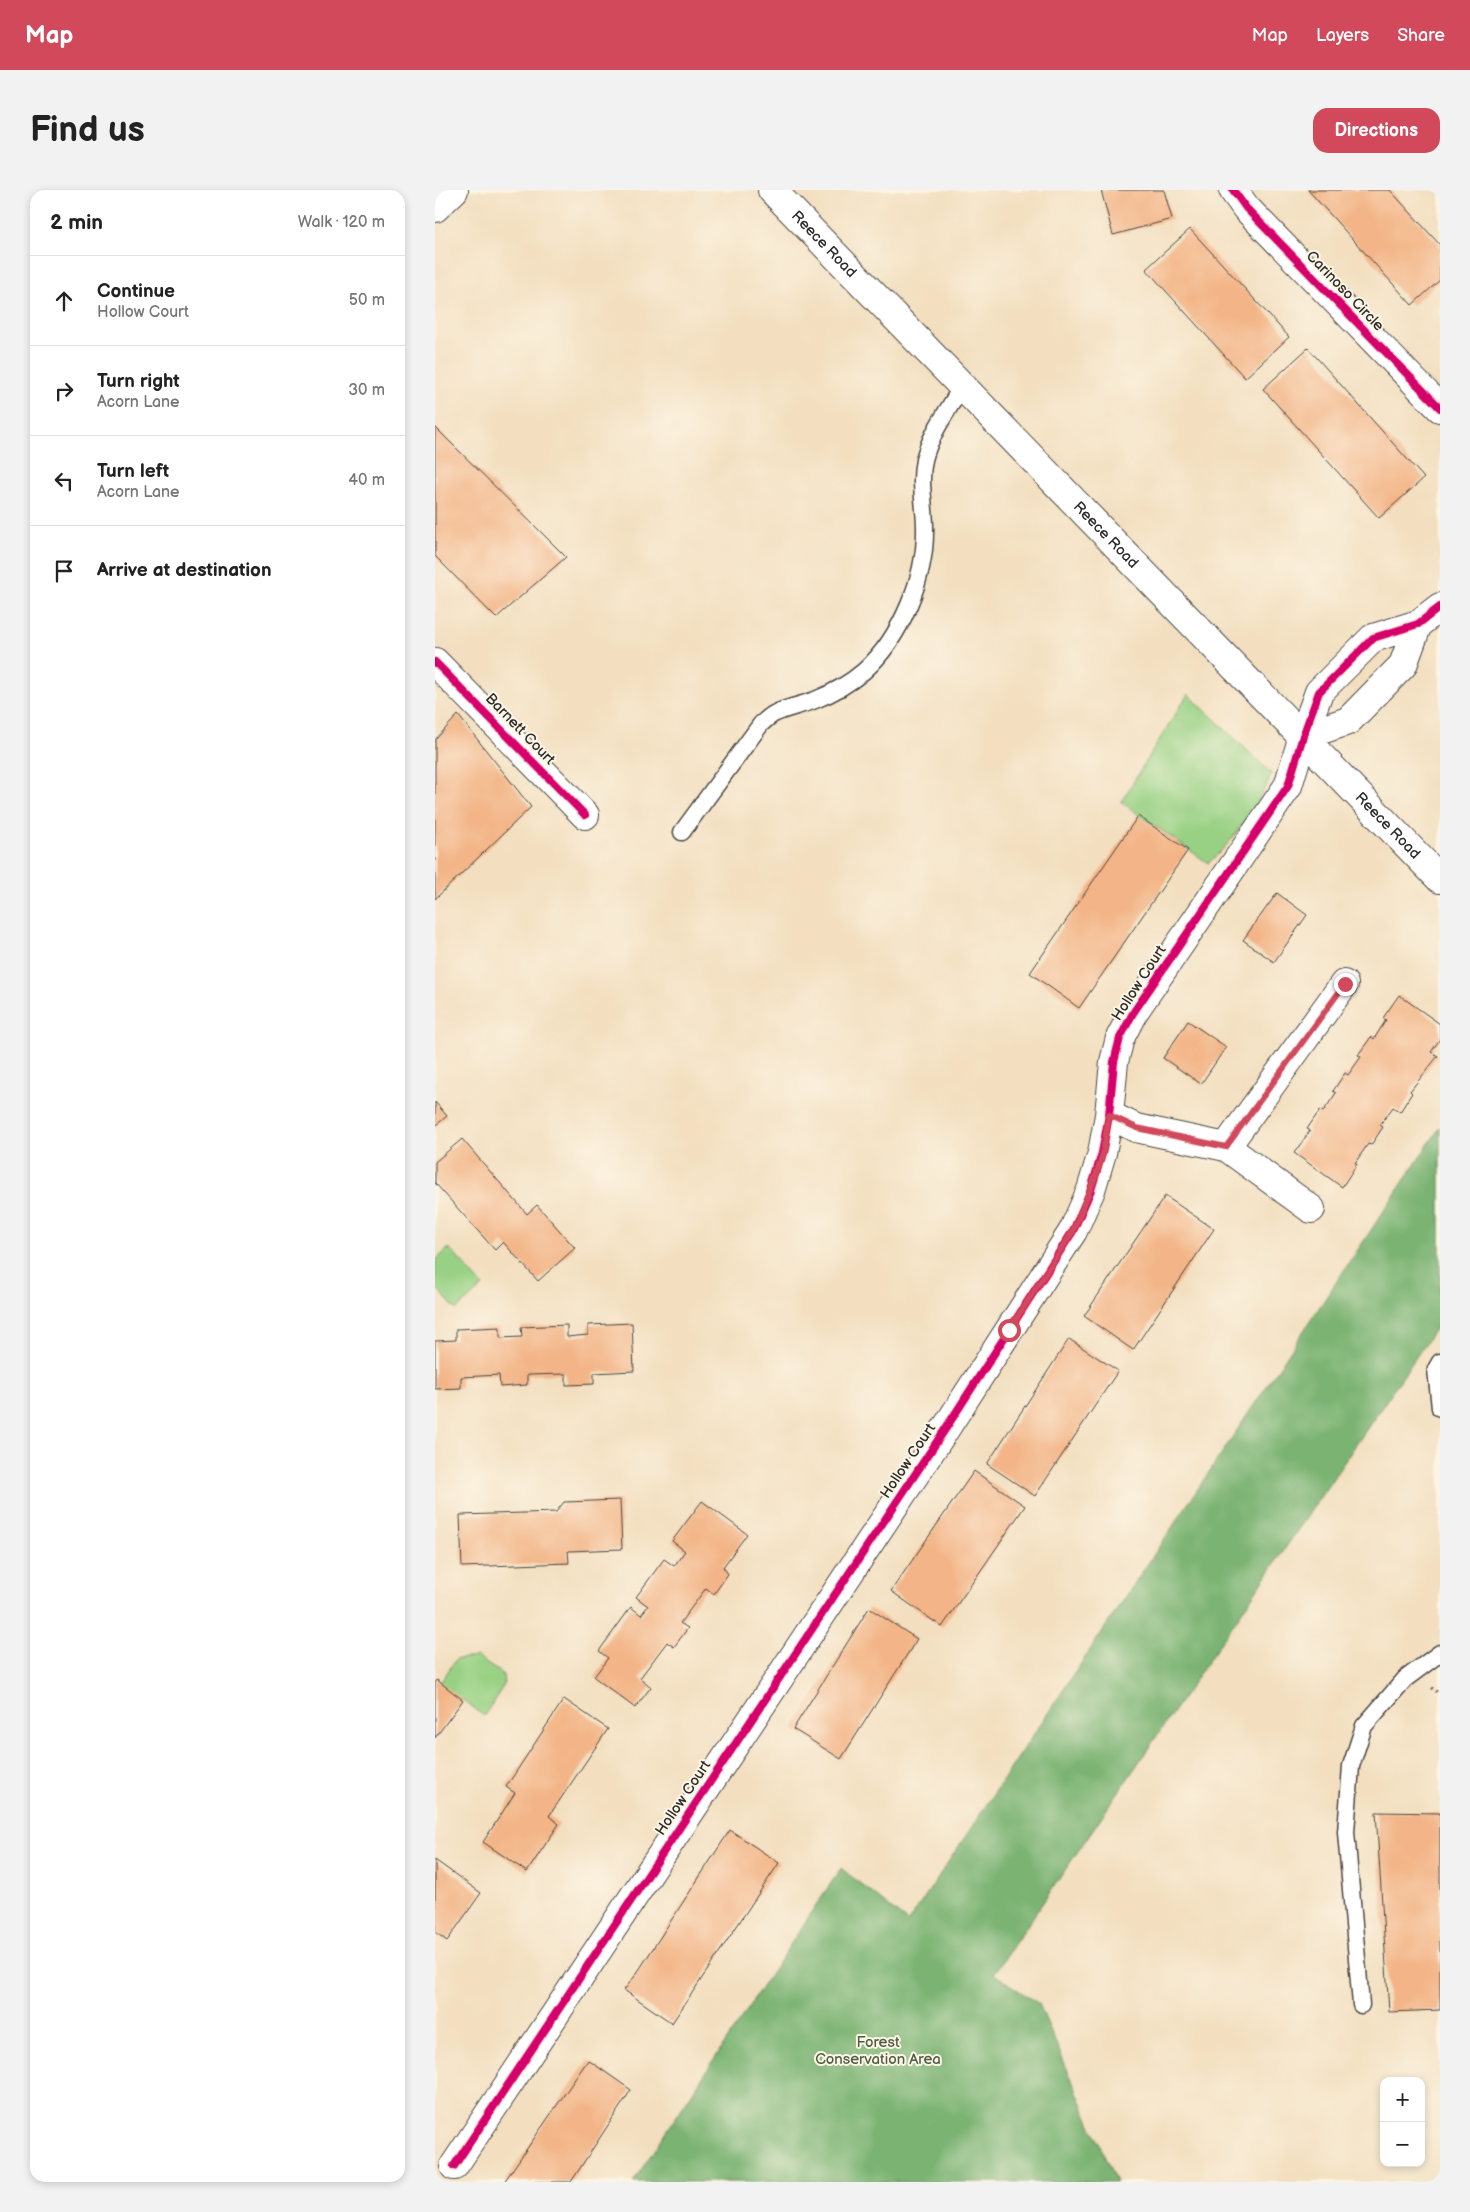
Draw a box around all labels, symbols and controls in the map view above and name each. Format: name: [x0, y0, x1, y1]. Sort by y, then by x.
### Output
text: Map: [25, 21, 73, 50]
text: Map: [1252, 25, 1288, 46]
text: Layers: [1316, 25, 1369, 46]
text: Share: [1397, 25, 1445, 46]
button: Directions: [1313, 108, 1440, 153]
text: Find us: [30, 109, 145, 152]
street label: Reece Road: [788, 206, 861, 281]
text: 2 min: [50, 210, 103, 235]
text: Walk · 120 m: [298, 213, 385, 232]
street label: Carinoso Circle: [1302, 247, 1388, 335]
text: Continue: [97, 280, 175, 303]
icon: ahead: [50, 287, 78, 315]
text: 50 m: [349, 291, 385, 310]
text: Hollow Court: [97, 303, 189, 322]
text: Turn right: [97, 370, 180, 393]
icon: right: [50, 377, 78, 405]
text: 30 m: [348, 381, 385, 400]
text: Acorn Lane: [97, 393, 179, 412]
text: Turn left: [97, 460, 169, 483]
icon: left: [50, 467, 78, 495]
text: 40 m: [348, 471, 385, 490]
text: Acorn Lane: [97, 483, 179, 502]
street label: Reece Road: [1069, 497, 1143, 572]
icon: arrive: [50, 557, 78, 585]
text: Arrive at destination: [97, 559, 272, 582]
street label: Barnett Court: [481, 689, 559, 769]
street label: Reece Road: [1351, 788, 1425, 863]
street label: Hollow Court: [1108, 941, 1171, 1024]
route end: [1334, 973, 1357, 996]
route start: [998, 1319, 1021, 1342]
street label: Hollow Court: [876, 1420, 940, 1502]
street label: Hollow Court: [651, 1757, 715, 1839]
park label: Forest Conservation Area: [815, 2033, 941, 2069]
map controls: [1380, 2077, 1425, 2167]
button: +: [1380, 2077, 1425, 2122]
button: −: [1380, 2122, 1425, 2167]

